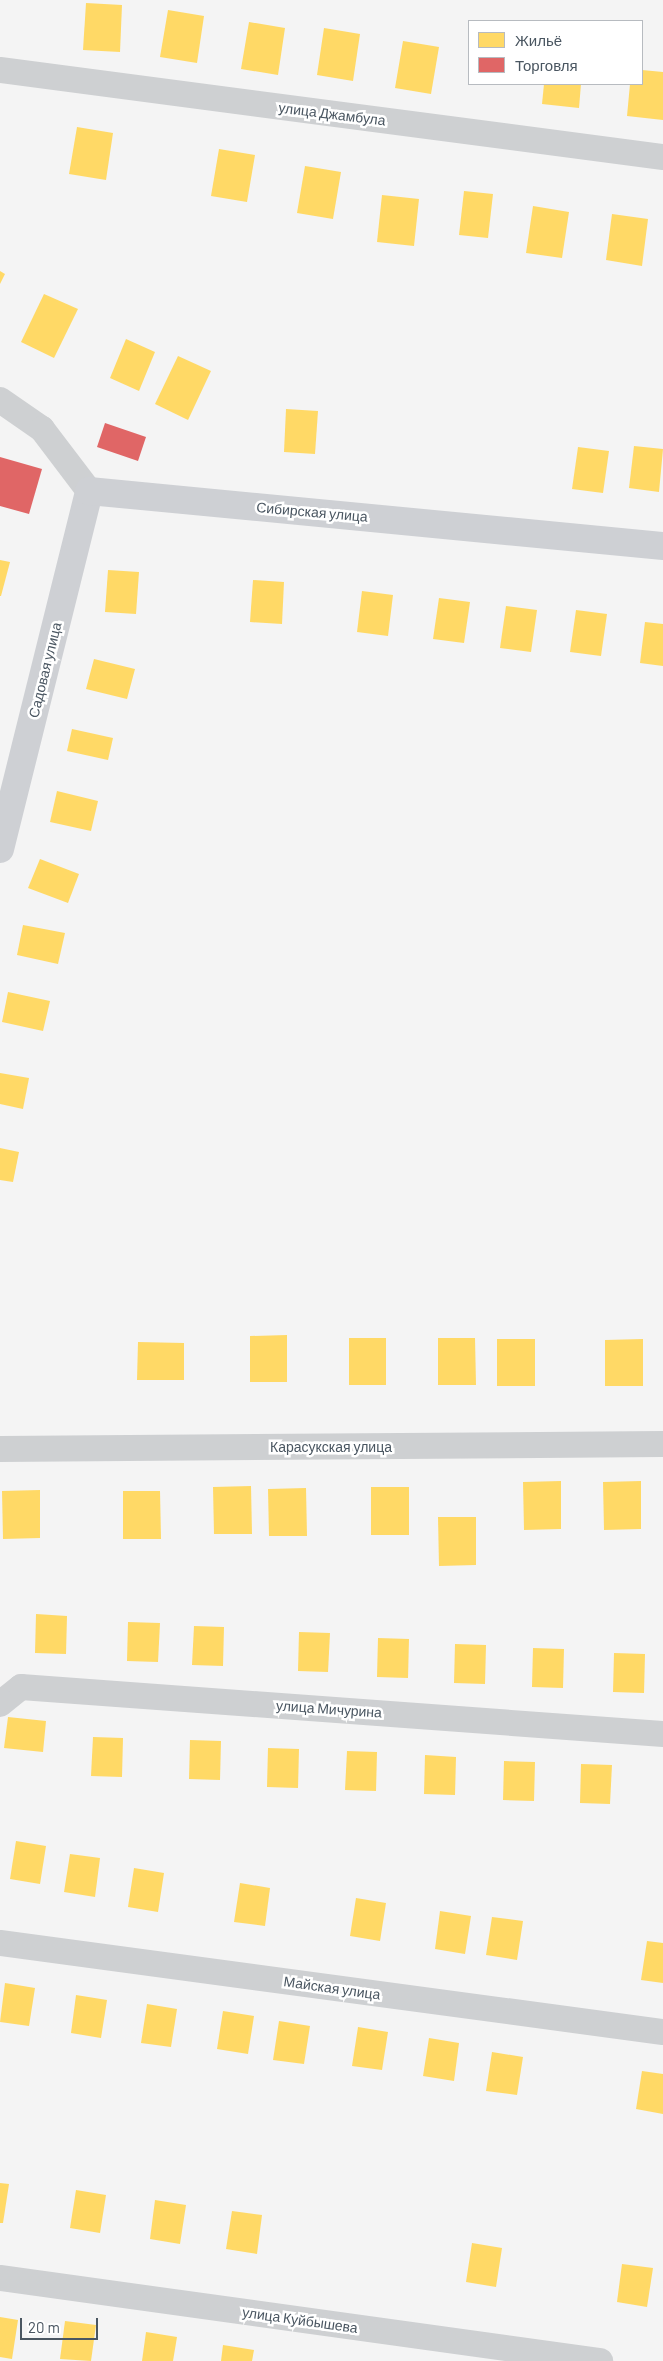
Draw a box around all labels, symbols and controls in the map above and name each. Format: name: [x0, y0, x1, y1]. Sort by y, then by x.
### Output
legend: [468, 20, 643, 85]
text: Жильё: [515, 31, 562, 49]
text: Торговля: [515, 56, 578, 74]
street label: улица Джамбула: [278, 99, 386, 129]
street label: Сибирская улица: [256, 499, 368, 525]
street label: Садовая улица: [25, 620, 65, 720]
street label: Карасукская улица: [270, 1439, 392, 1455]
street label: улица Мичурина: [276, 1697, 382, 1721]
street label: Майская улица: [283, 1973, 381, 2003]
street label: улица Куйбышева: [241, 2304, 359, 2336]
scale bar: [22, 2308, 100, 2340]
text: 20 m: [28, 2318, 60, 2336]

